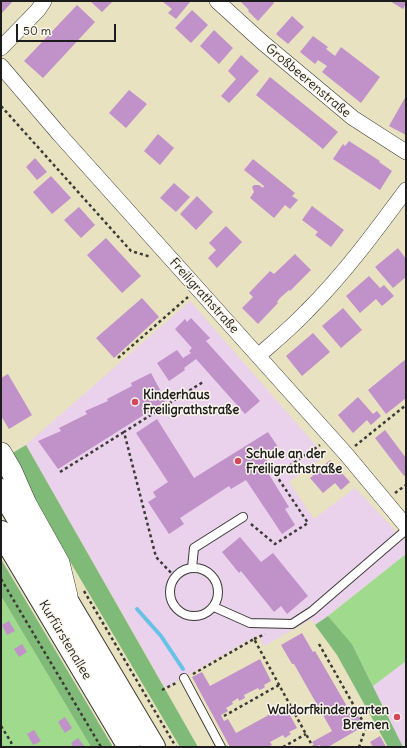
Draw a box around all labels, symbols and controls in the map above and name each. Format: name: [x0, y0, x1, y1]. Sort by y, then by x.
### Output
scale bar: [18, 16, 118, 42]
text: 50 m: [23, 23, 51, 38]
street label: Großbeerenstraße: [262, 41, 354, 121]
street label: Freiligrathstraße: [166, 255, 242, 337]
place label: Kinderhaus Freiligrathstraße: [143, 387, 239, 418]
marker: Kinderhaus Freiligrathstraße: [130, 397, 140, 407]
place label: Schule an der Freiligrathstraße: [246, 446, 342, 477]
marker: Schule an der Freiligrathstraße: [233, 456, 243, 466]
street label: Kurfürstenallee: [35, 597, 95, 683]
place label: Waldorfkindergarten Bremen: [267, 702, 389, 733]
marker: Waldorfkindergarten Bremen: [392, 712, 402, 722]

